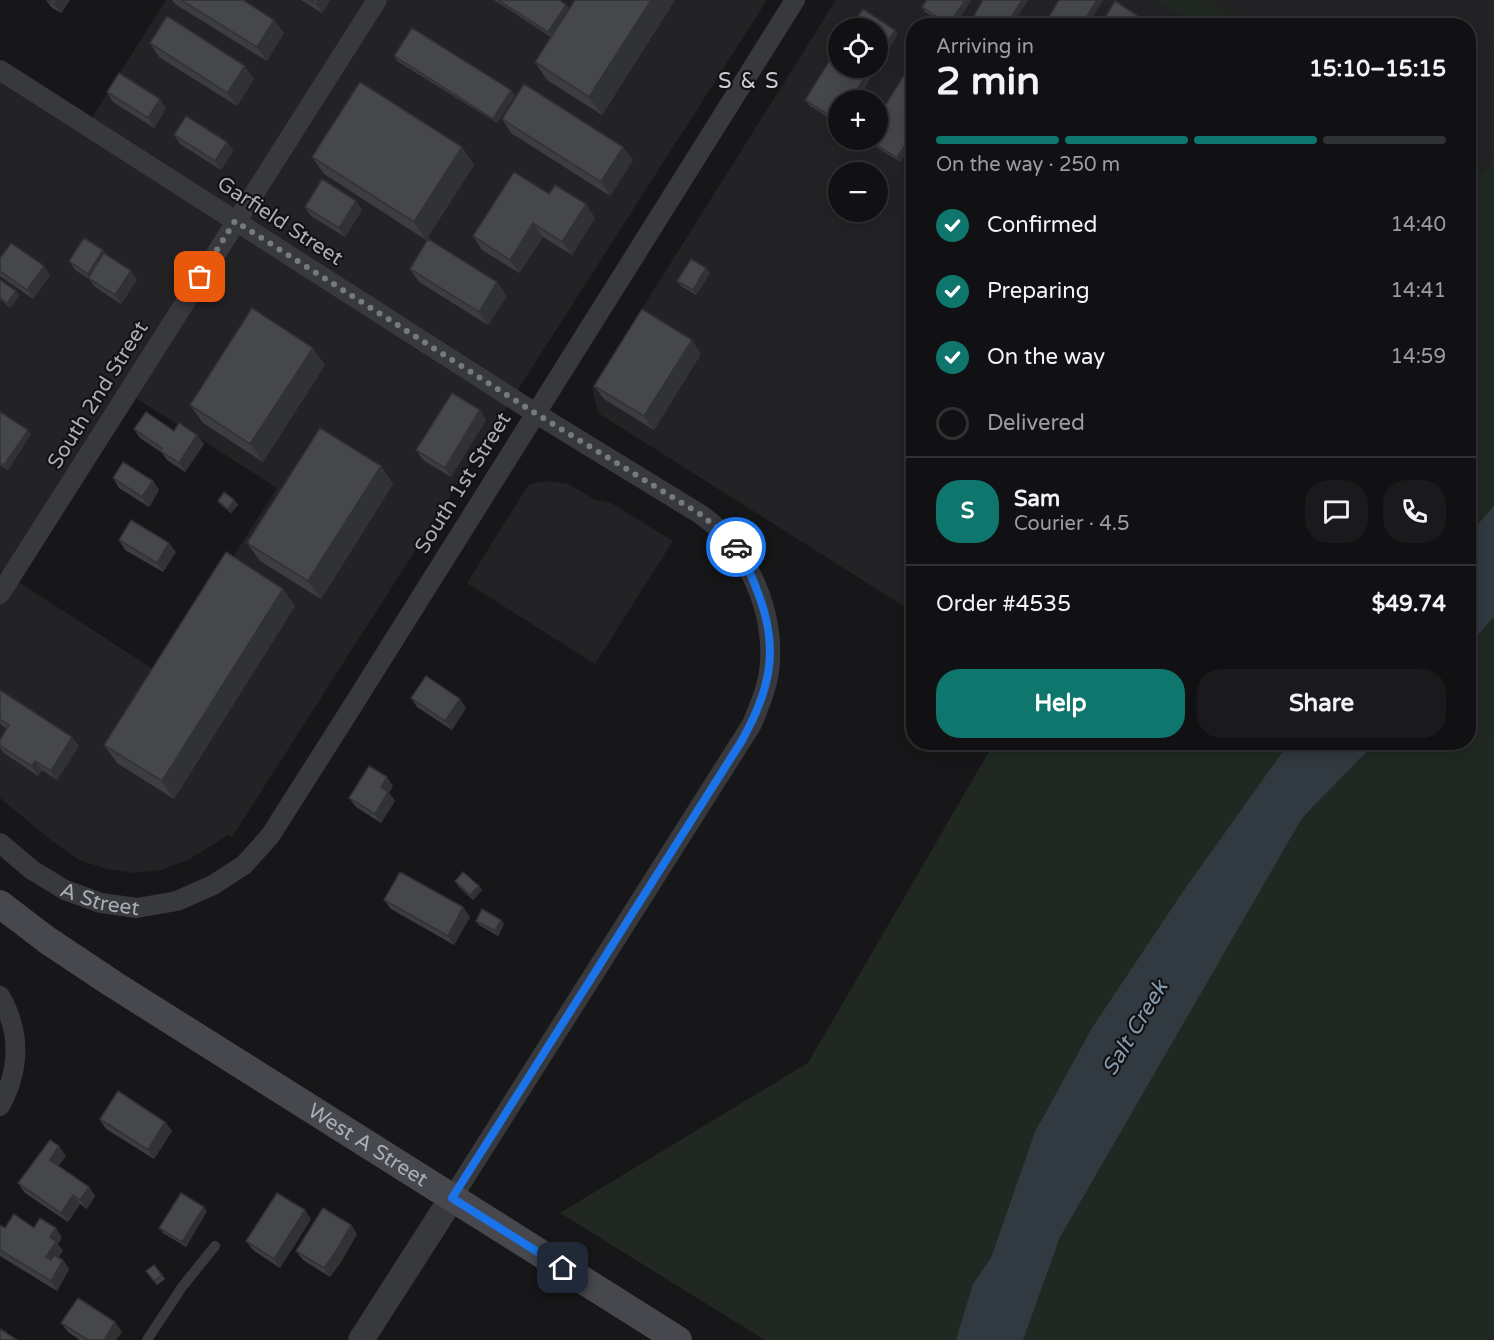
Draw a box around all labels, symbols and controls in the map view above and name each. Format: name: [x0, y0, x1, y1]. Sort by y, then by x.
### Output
map controls: [828, 18, 888, 222]
button: locate: [828, 18, 888, 78]
text: Arriving in: [936, 35, 1034, 59]
text: 15:10–15:15: [1309, 56, 1446, 82]
text: 2 min: [936, 58, 1040, 105]
district label: S & S: [718, 68, 780, 94]
button: +: [828, 90, 888, 150]
text: On the way · 250 m: [936, 153, 1120, 177]
button: −: [828, 162, 888, 222]
street label: Garfield Street: [212, 171, 348, 271]
icon: check: [936, 209, 969, 242]
text: Confirmed: [987, 212, 1097, 238]
text: 14:40: [1391, 213, 1446, 237]
pin: [174, 251, 225, 302]
icon: bag: [183, 260, 216, 293]
icon: check: [936, 275, 969, 308]
text: Preparing: [987, 278, 1090, 304]
text: 14:41: [1391, 279, 1446, 303]
street label: South 2nd Street: [42, 317, 154, 473]
icon: check: [936, 341, 969, 374]
text: On the way: [987, 344, 1105, 370]
text: 14:59: [1391, 345, 1446, 369]
street label: South 1st Street: [410, 408, 516, 558]
text: Delivered: [987, 410, 1085, 436]
button: chat: [1305, 480, 1368, 543]
button: phone: [1383, 480, 1446, 543]
text: Sam: [1014, 486, 1060, 512]
text: S: [961, 498, 974, 524]
text: Courier · 4.5: [1014, 512, 1129, 536]
courier: [706, 517, 766, 577]
icon: car: [720, 531, 753, 564]
text: Order #4535: [936, 591, 1071, 617]
text: $49.74: [1372, 591, 1446, 617]
button: Help: [936, 669, 1185, 738]
button: Share: [1197, 669, 1446, 738]
street label: A Street: [57, 877, 141, 921]
water label: Salt Creek: [1097, 974, 1174, 1080]
street label: West A Street: [303, 1098, 433, 1192]
pin: [537, 1242, 588, 1293]
icon: home: [546, 1251, 579, 1284]

